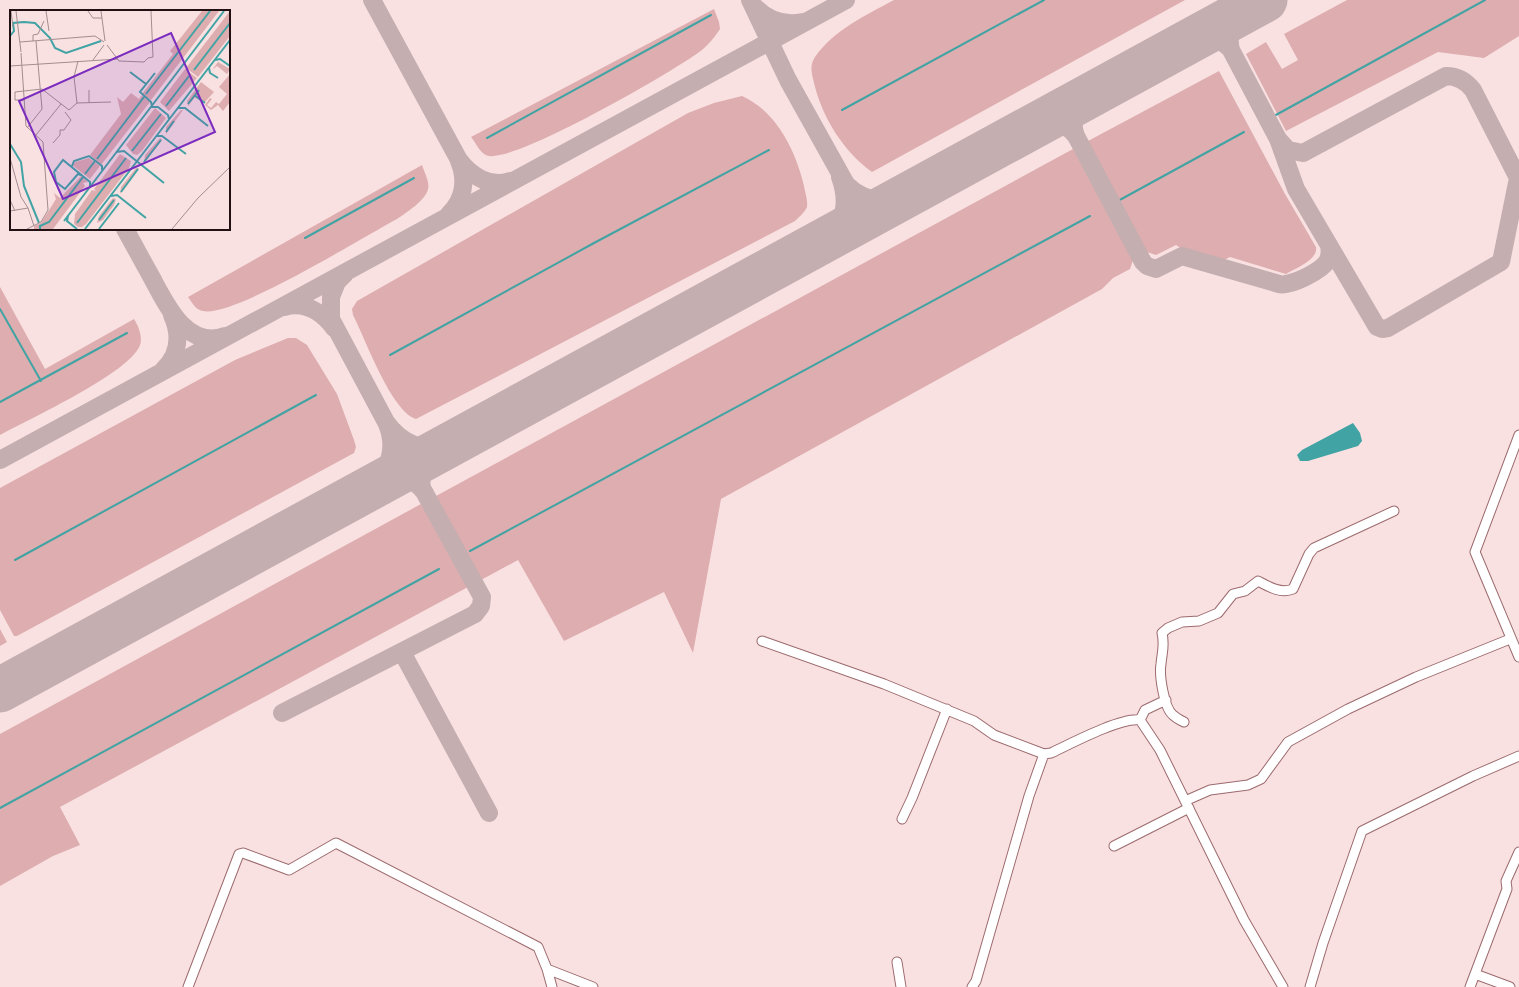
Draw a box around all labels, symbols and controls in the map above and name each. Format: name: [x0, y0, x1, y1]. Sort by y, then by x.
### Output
inset map: [10, 10, 230, 230]

